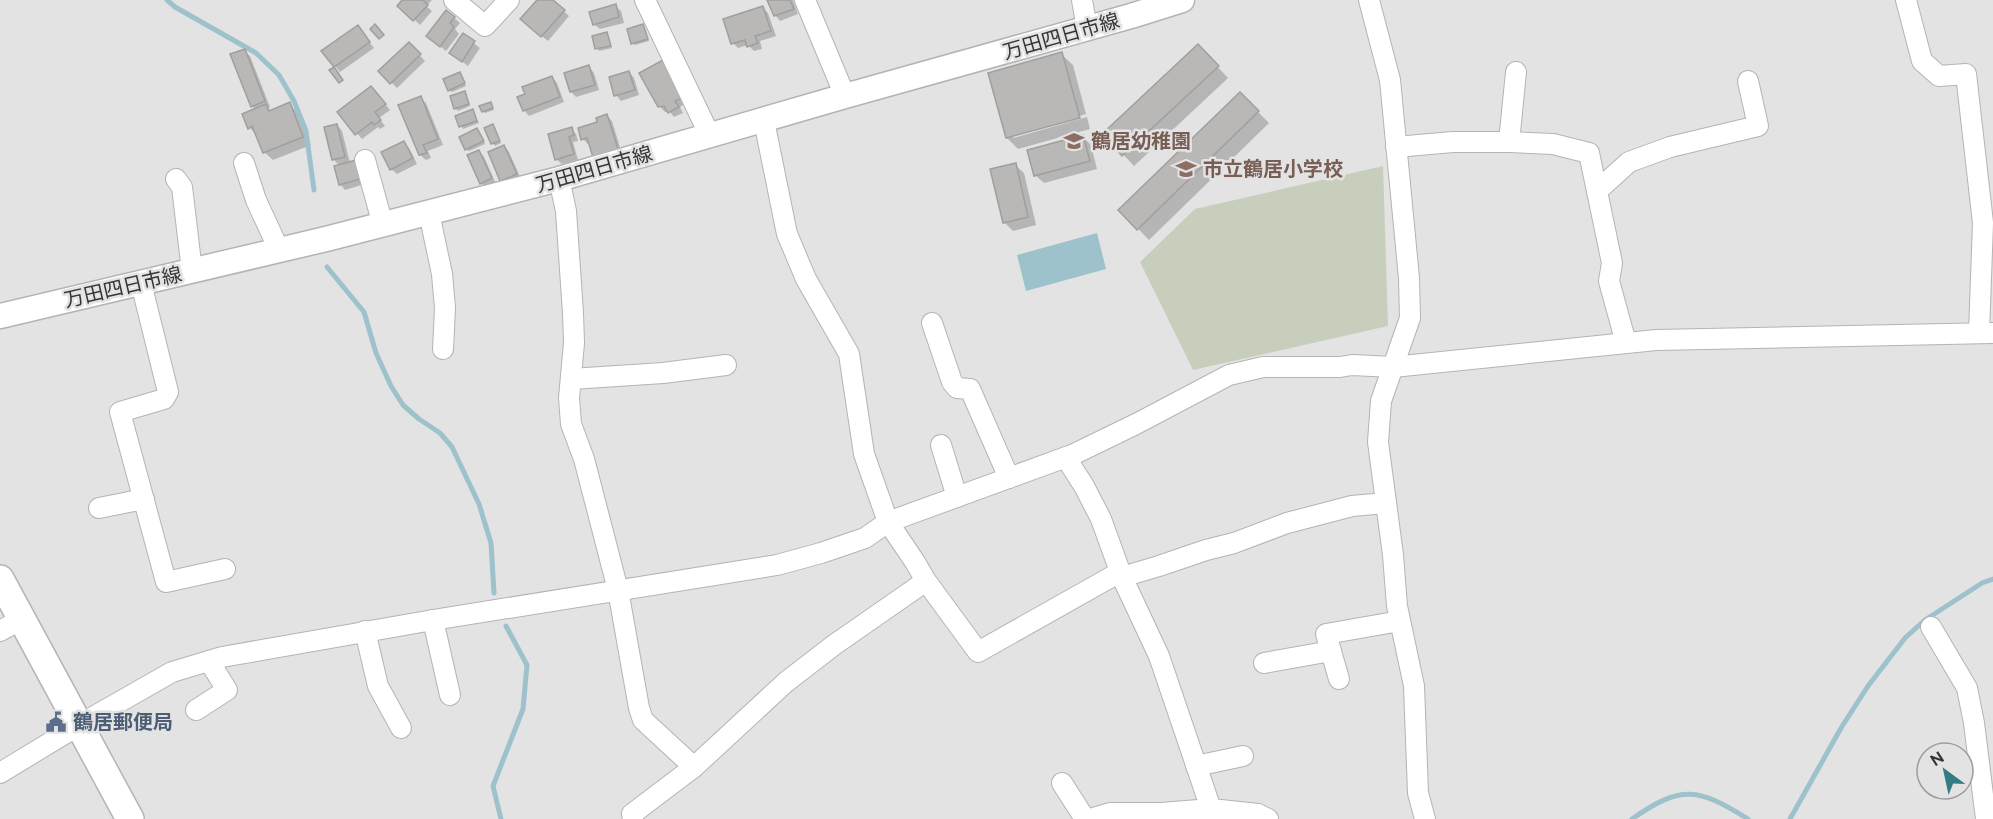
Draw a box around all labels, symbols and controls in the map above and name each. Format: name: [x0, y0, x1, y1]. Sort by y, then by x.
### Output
street label: 万田四日市線: [1000, 8, 1122, 64]
school or university icon: 鶴居幼稚園: [1062, 129, 1086, 153]
place label: 鶴居幼稚園: [1091, 129, 1191, 153]
street label: 万田四日市線: [533, 141, 655, 197]
school or university icon: 市立鶴居小学校: [1174, 157, 1198, 181]
place label: 市立鶴居小学校: [1203, 157, 1343, 181]
street label: 万田四日市線: [62, 262, 184, 312]
public building icon: 鶴居郵便局: [44, 710, 68, 734]
place label: 鶴居郵便局: [73, 710, 173, 734]
north arrow: [1915, 741, 1975, 801]
text: N: [1927, 748, 1947, 770]

